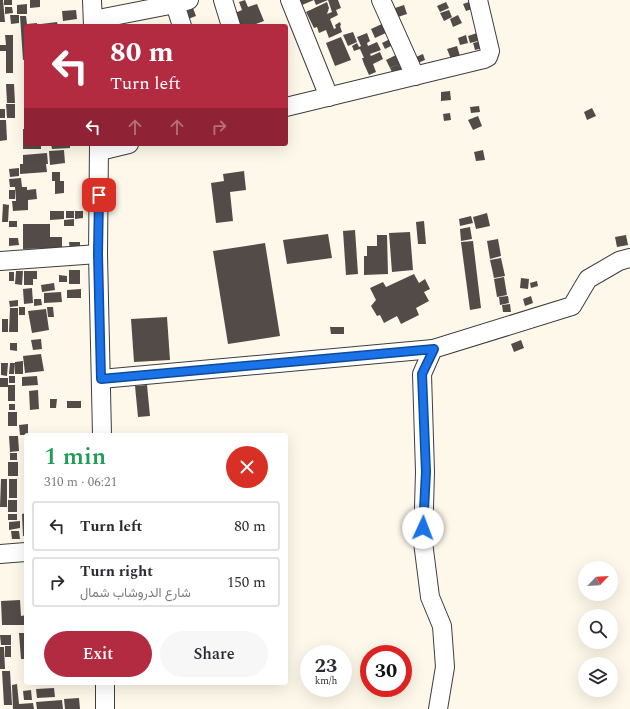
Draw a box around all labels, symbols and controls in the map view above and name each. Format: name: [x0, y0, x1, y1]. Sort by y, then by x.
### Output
text: 80 m: [110, 31, 174, 74]
icon: left: [44, 40, 96, 92]
text: Turn left: [110, 70, 181, 97]
icon: left: [82, 116, 104, 138]
icon: ahead: [124, 116, 146, 138]
icon: ahead: [166, 116, 188, 138]
icon: right: [208, 116, 230, 138]
pin: [82, 178, 116, 212]
icon: arrive: [88, 184, 110, 206]
text: 1 min: [44, 439, 106, 475]
button: close: [226, 446, 268, 488]
text: 310 m · 06:21: [44, 472, 117, 492]
position arrow: [402, 507, 444, 549]
icon: left: [46, 515, 68, 537]
text: Turn left: [80, 515, 142, 538]
text: 80 m: [234, 515, 266, 538]
text: Turn right: [80, 560, 153, 583]
north arrow: [578, 561, 618, 601]
map controls: [578, 561, 618, 697]
icon: right: [46, 571, 68, 593]
text: 150 m: [227, 571, 266, 594]
text: شارع الدروشاب شمال: [80, 583, 191, 603]
button: search: [578, 609, 618, 649]
button: Exit: [44, 631, 152, 677]
button: Share: [160, 631, 268, 677]
speed limit sign: 30: [360, 645, 412, 697]
text: 23: [315, 651, 337, 681]
button: layers: [578, 657, 618, 697]
text: km/h: [315, 673, 337, 689]

